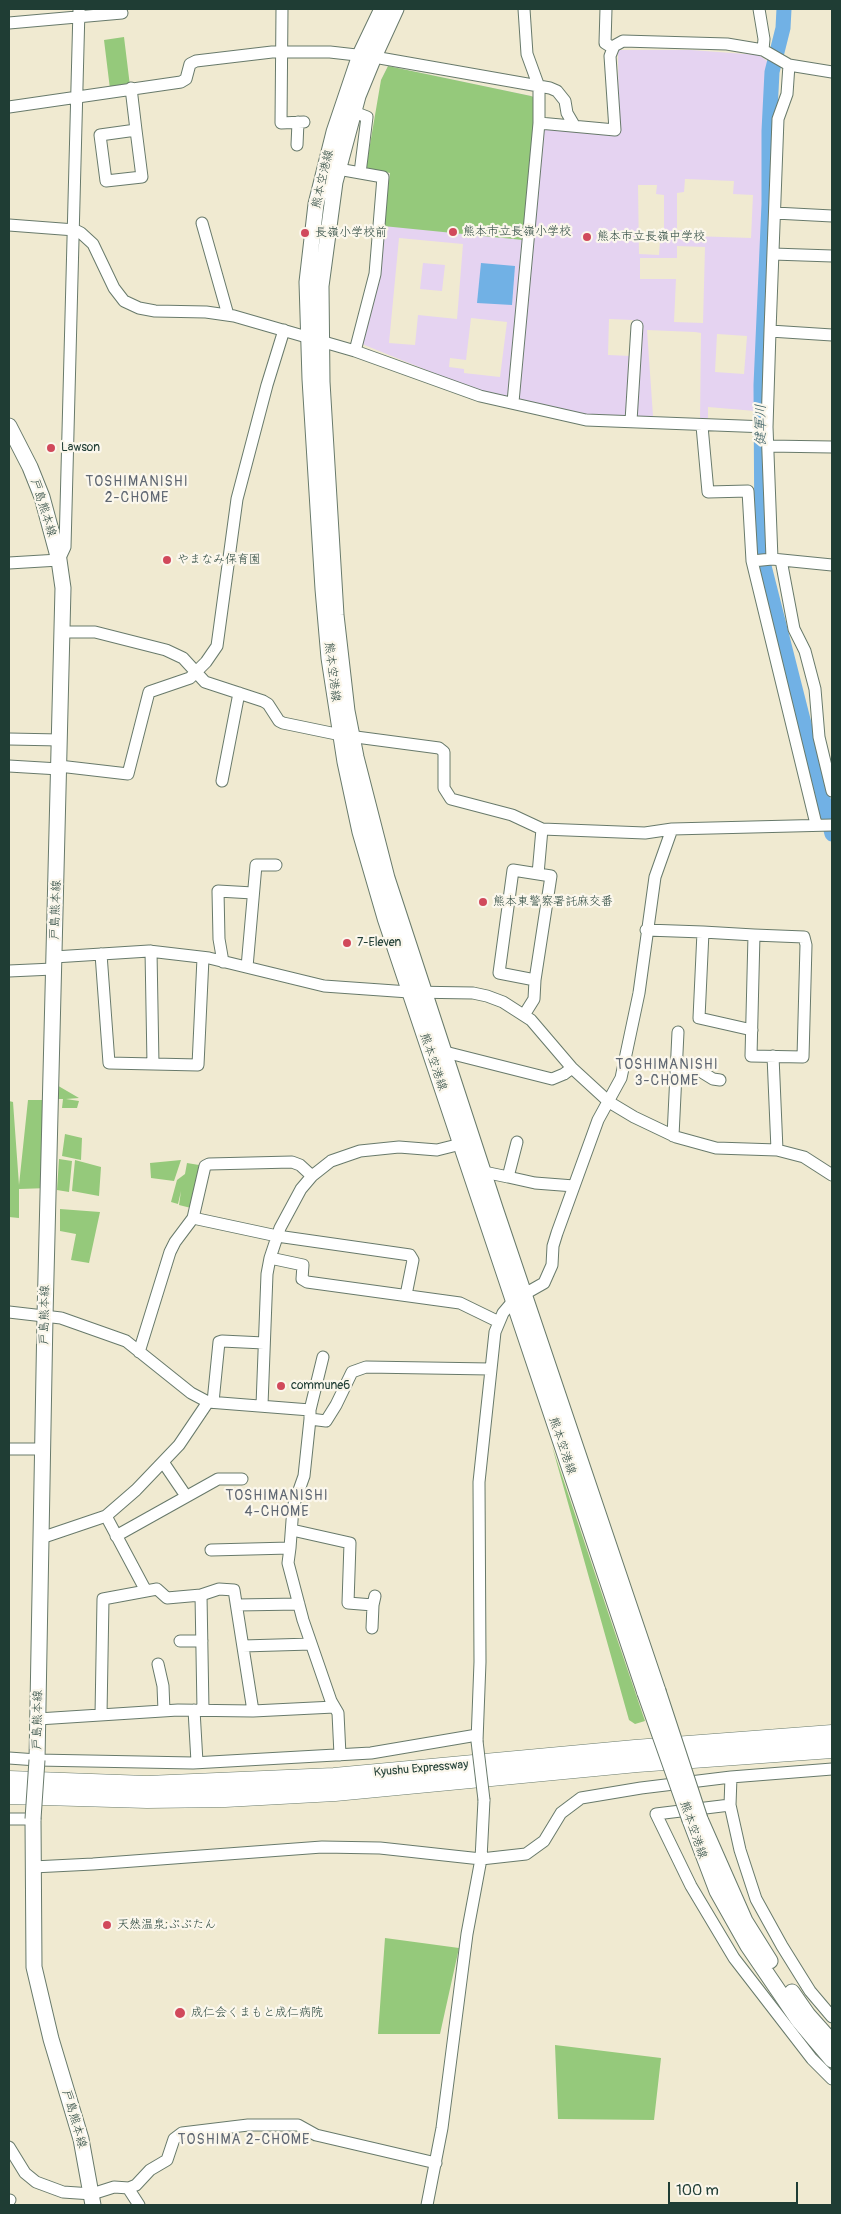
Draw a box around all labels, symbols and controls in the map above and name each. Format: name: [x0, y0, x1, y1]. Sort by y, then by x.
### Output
street label: 熊本空港線: [309, 148, 337, 210]
place label: 熊本市立長嶺小学校: [463, 225, 571, 239]
place label: 長嶺小学校前: [315, 226, 387, 240]
marker: 熊本市立長嶺小学校: [447, 226, 459, 238]
marker: 長嶺小学校前: [299, 227, 311, 239]
place label: 熊本市立長嶺中学校: [597, 230, 705, 244]
marker: 熊本市立長嶺中学校: [581, 231, 593, 243]
water label: 健軍川: [753, 404, 769, 446]
place label: Lawson: [61, 441, 100, 455]
marker: Lawson: [45, 442, 57, 454]
district label: TOSHIMANISHI 2-CHOME: [84, 474, 190, 507]
street label: 戸島熊本線: [27, 477, 59, 539]
place label: やまなみ保育園: [177, 553, 261, 567]
marker: やまなみ保育園: [161, 554, 173, 566]
street label: 熊本空港線: [321, 641, 343, 703]
street label: 戸島熊本線: [48, 880, 64, 940]
place label: 熊本東警察署託麻交番: [493, 895, 613, 909]
marker: 熊本東警察署託麻交番: [477, 896, 489, 908]
place label: 7-Eleven: [357, 936, 401, 950]
marker: 7-Eleven: [341, 937, 353, 949]
street label: 熊本空港線: [416, 1031, 450, 1093]
district label: TOSHIMANISHI 3-CHOME: [614, 1057, 720, 1090]
street label: 戸島熊本線: [37, 1285, 53, 1345]
place label: commune6: [291, 1379, 350, 1393]
marker: commune6: [275, 1380, 287, 1392]
street label: 熊本空港線: [545, 1415, 579, 1477]
district label: TOSHIMANISHI 4-CHOME: [224, 1488, 330, 1520]
street label: 戸島熊本線: [30, 1690, 46, 1750]
street label: Kyushu Expressway: [373, 1758, 469, 1780]
street label: 熊本空港線: [676, 1799, 710, 1861]
place label: 天然温泉;ぶぶたん: [117, 1918, 216, 1932]
marker: 天然温泉;ぶぶたん: [101, 1919, 113, 1931]
marker: 成仁会くまもと成仁病院: [173, 2006, 187, 2020]
place label: 成仁会くまもと成仁病院: [191, 2006, 323, 2020]
street label: 戸島熊本線: [59, 2088, 89, 2150]
district label: TOSHIMA 2-CHOME: [176, 2132, 312, 2148]
scale bar: [671, 2172, 801, 2204]
text: 100 m: [676, 2181, 719, 2200]

